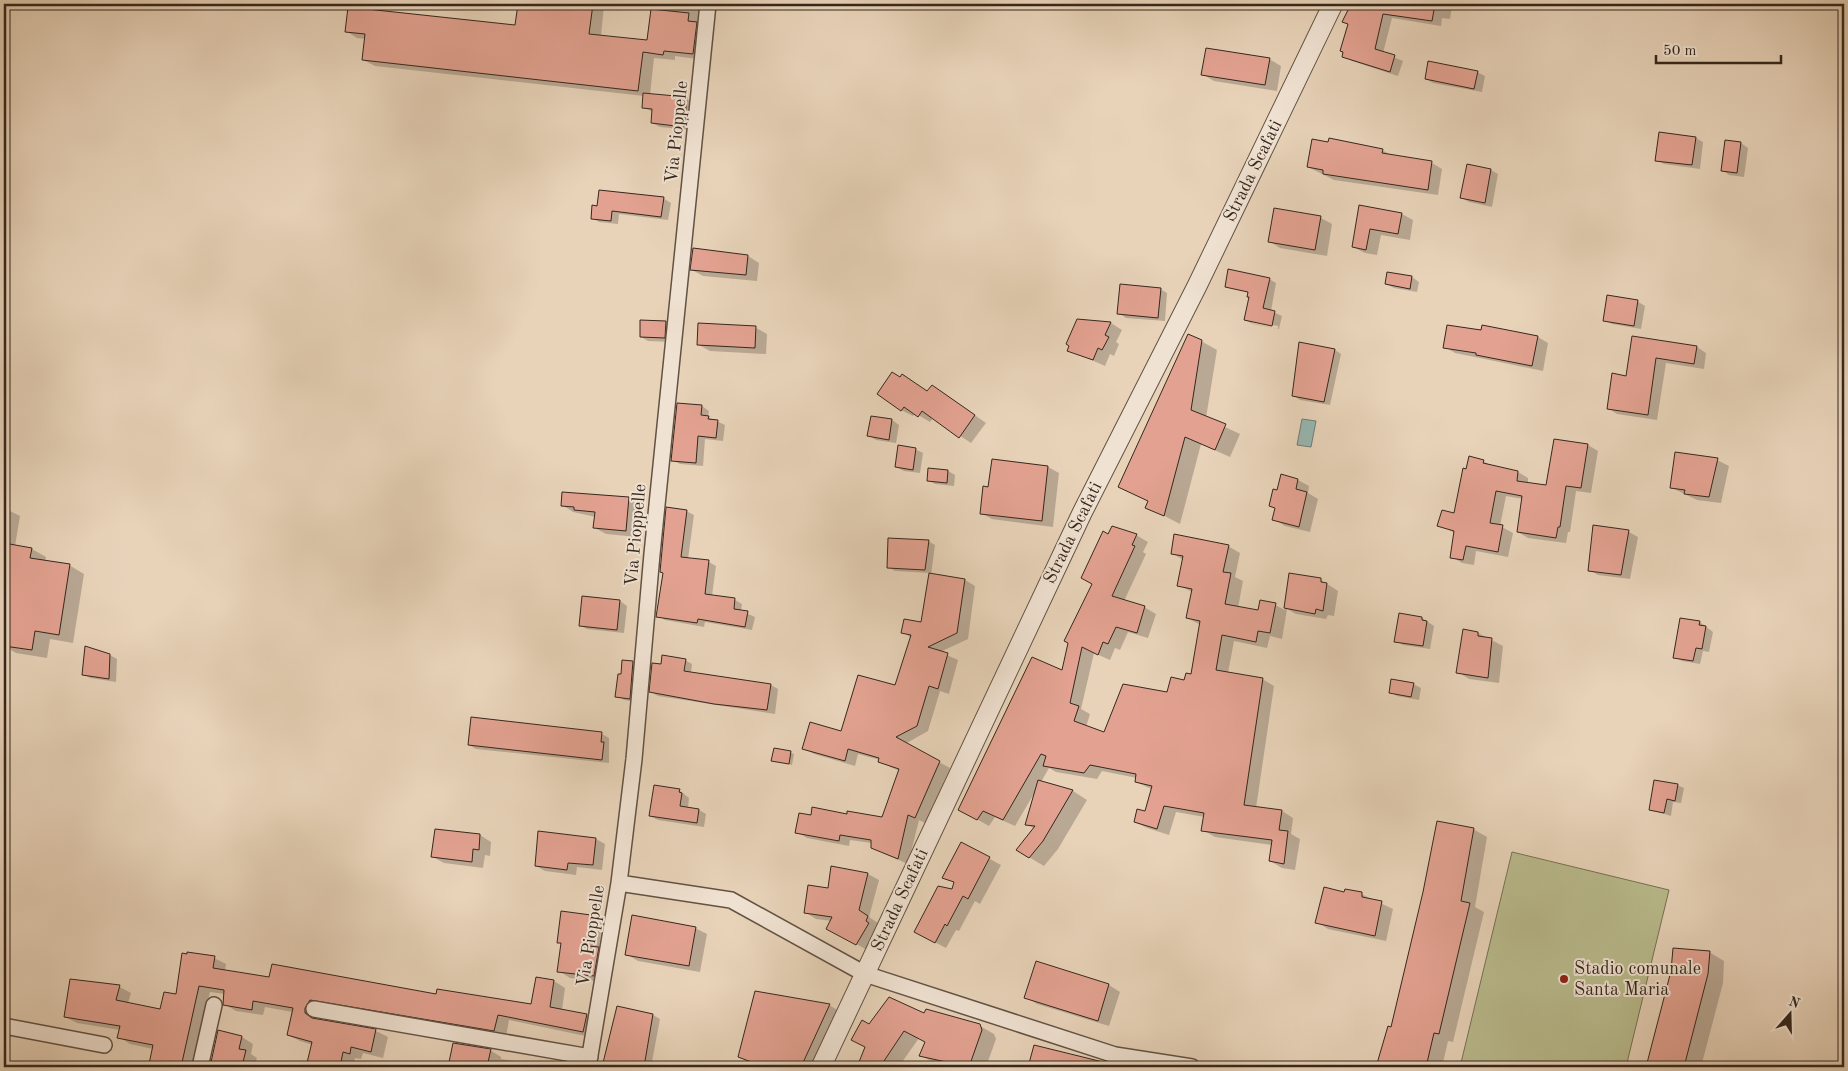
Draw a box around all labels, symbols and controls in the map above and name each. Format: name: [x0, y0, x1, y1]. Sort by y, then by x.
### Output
scale bar: [1656, 32, 1780, 64]
text: 50 m: [1663, 44, 1697, 59]
street label: Via Pioppelle: [663, 80, 691, 184]
street label: Strada Scafati: [1221, 117, 1285, 225]
street label: Strada Scafati: [1041, 479, 1105, 587]
street label: Via Pioppelle: [623, 483, 649, 587]
street label: Strada Scafati: [868, 846, 932, 954]
street label: Via Pioppelle: [574, 884, 608, 988]
place label: Stadio comunale Santa Maria: [1574, 960, 1701, 999]
marker: Stadio comunale Santa Maria: [1558, 973, 1570, 985]
north arrow: [1766, 988, 1816, 1038]
text: N: [1787, 994, 1802, 1011]

